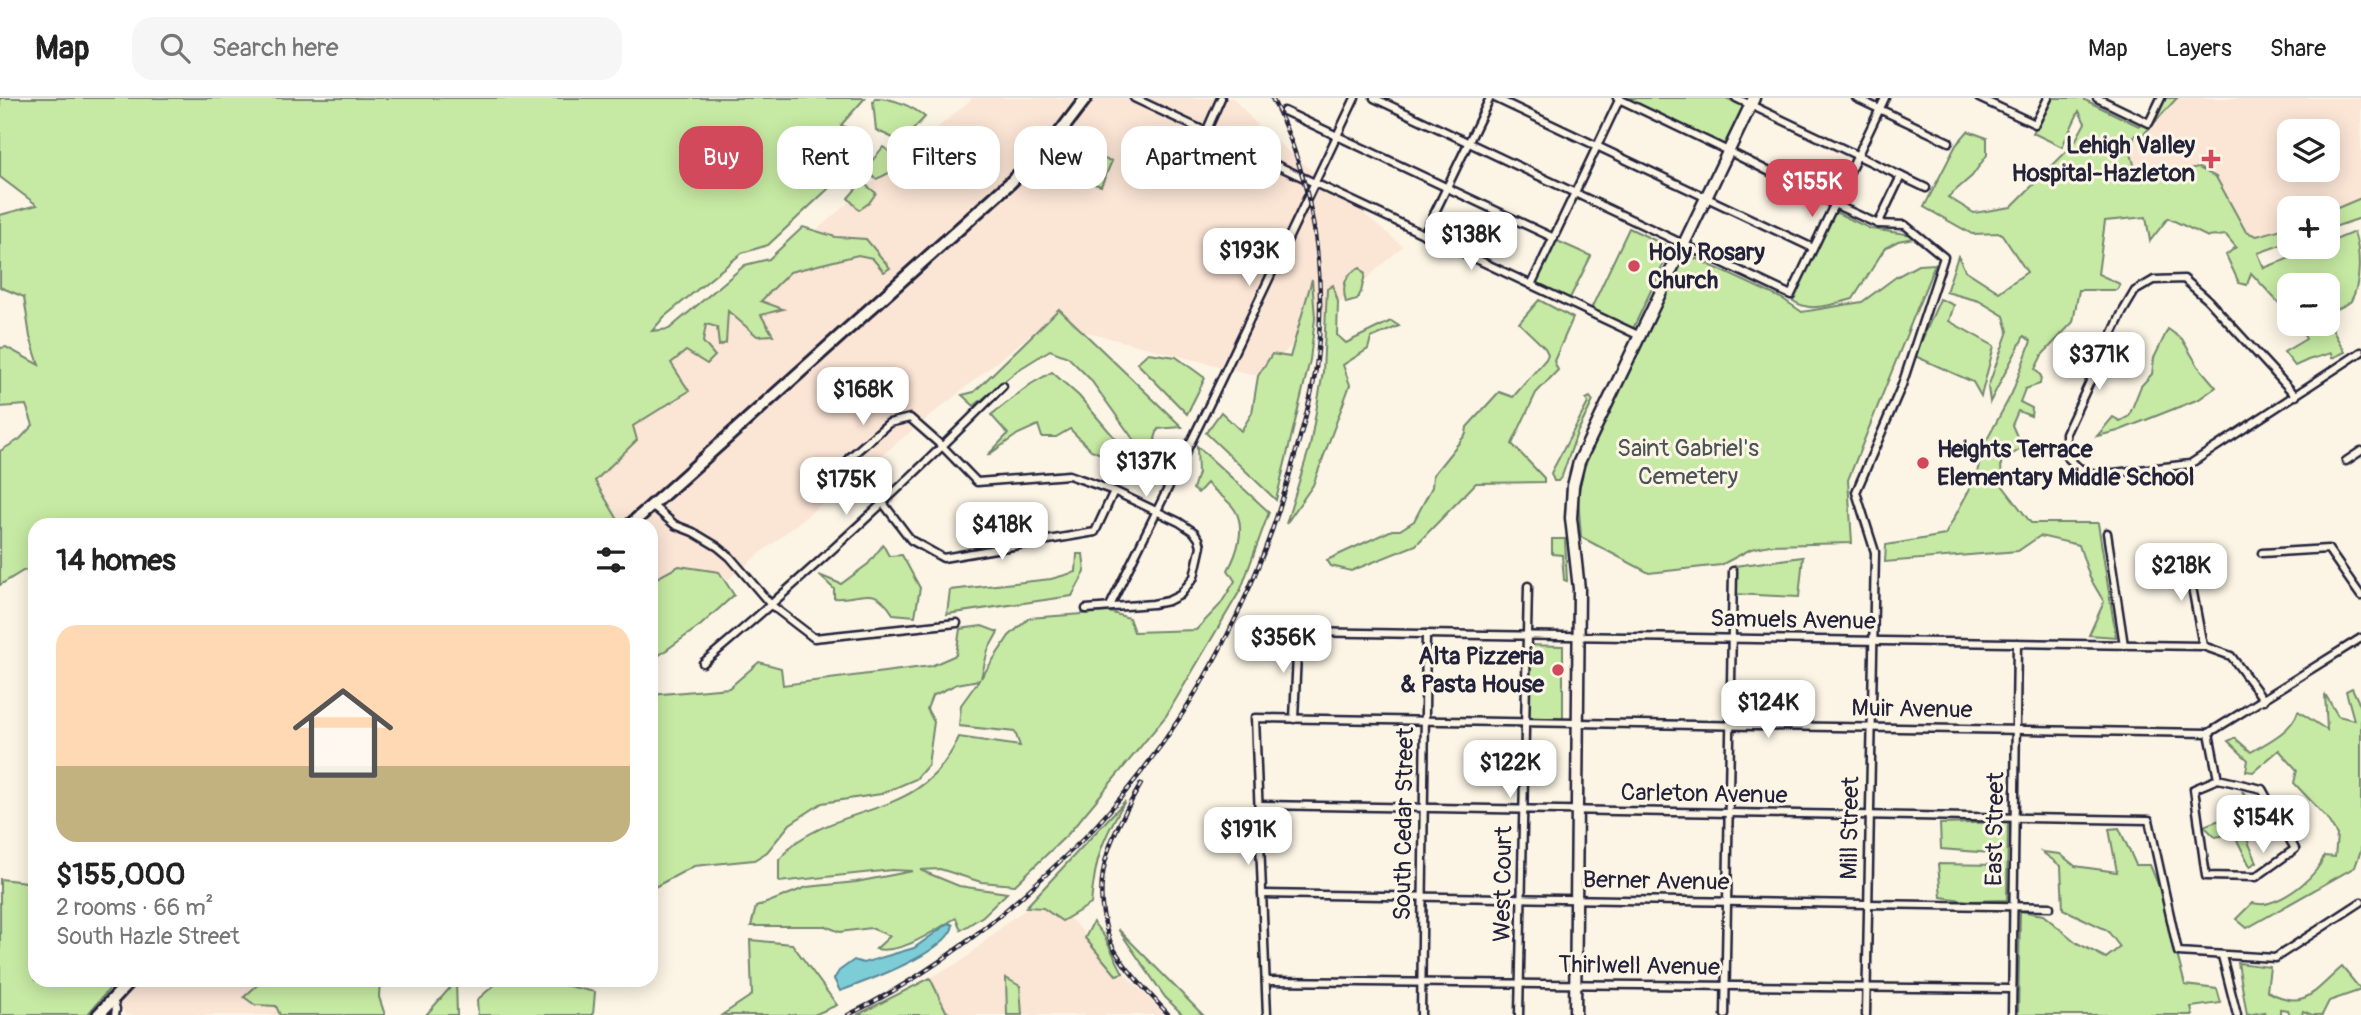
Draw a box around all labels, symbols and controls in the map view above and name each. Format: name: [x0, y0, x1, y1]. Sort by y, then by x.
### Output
search box: [132, 17, 622, 80]
text: Map: [35, 28, 90, 69]
icon: search: [156, 29, 194, 67]
text: Search here: [212, 32, 339, 64]
text: Map: [2088, 34, 2128, 63]
text: Layers: [2166, 34, 2232, 63]
text: Share: [2270, 34, 2326, 63]
map controls: [2277, 119, 2340, 336]
button: layers: [2277, 119, 2340, 182]
chip: Buy: [679, 126, 763, 189]
chip: Rent: [777, 126, 873, 189]
chip: Filters: [887, 126, 1000, 189]
chip: New: [1014, 126, 1107, 189]
chip: Apartment: [1121, 126, 1281, 189]
place label: Lehigh Valley Hospital-Hazleton: [2012, 131, 2196, 188]
marker: Lehigh Valley Hospital-Hazleton: [2201, 149, 2221, 169]
pin: $155K: [1763, 159, 1861, 219]
text: $155K: [1782, 167, 1842, 196]
button: +: [2277, 196, 2340, 259]
pin: $138K: [1422, 212, 1520, 272]
text: $138K: [1441, 220, 1501, 249]
pin: $193K: [1200, 228, 1298, 288]
text: $193K: [1219, 236, 1279, 265]
place label: Holy Rosary Church: [1648, 238, 1765, 295]
marker: Holy Rosary Church: [1626, 258, 1642, 274]
button: −: [2277, 273, 2340, 336]
pin: $371K: [2050, 332, 2148, 392]
text: $371K: [2069, 340, 2129, 369]
pin: $168K: [814, 368, 912, 427]
text: $168K: [833, 375, 893, 404]
park label: Saint Gabriel's Cemetery: [1617, 434, 1759, 491]
place label: Heights Terrace Elementary Middle School: [1937, 435, 2194, 492]
pin: $137K: [1097, 440, 1195, 499]
text: $137K: [1116, 447, 1176, 476]
marker: Heights Terrace Elementary Middle School: [1915, 455, 1931, 471]
pin: $175K: [797, 458, 895, 517]
text: $175K: [816, 465, 876, 494]
pin: $418K: [953, 503, 1051, 562]
text: $418K: [972, 510, 1032, 539]
icon: filters: [592, 541, 630, 579]
text: 14 homes: [56, 542, 176, 579]
pin: $218K: [2132, 544, 2230, 603]
text: $218K: [2151, 551, 2211, 580]
street label: Samuels Avenue: [1710, 604, 1876, 636]
pin: $356K: [1234, 616, 1332, 675]
text: $356K: [1250, 623, 1316, 652]
place label: Alta Pizzeria & Pasta House: [1401, 642, 1545, 699]
marker: Alta Pizzeria & Pasta House: [1550, 662, 1566, 678]
icon: home: [280, 670, 406, 796]
pin: $124K: [1719, 680, 1817, 740]
text: $124K: [1737, 688, 1799, 717]
street label: Muir Avenue: [1851, 693, 1973, 725]
street label: South Cedar Street: [1388, 727, 1420, 921]
pin: $122K: [1461, 740, 1559, 800]
text: $122K: [1479, 748, 1541, 777]
street label: East Street: [1980, 771, 2011, 886]
street label: Mill Street: [1835, 776, 1865, 880]
street label: Carleton Avenue: [1620, 778, 1788, 810]
pin: $154K: [2214, 796, 2312, 855]
text: $154K: [2232, 803, 2294, 832]
pin: $191K: [1199, 808, 1297, 867]
text: $191K: [1220, 815, 1276, 844]
street label: West Court: [1487, 825, 1519, 942]
text: $155,000: [56, 856, 186, 893]
street label: Berner Avenue: [1582, 865, 1730, 897]
text: 2 rooms · 66 m²: [56, 893, 213, 922]
text: South Hazle Street: [56, 922, 240, 951]
street label: Thirlwell Avenue: [1558, 950, 1720, 982]

